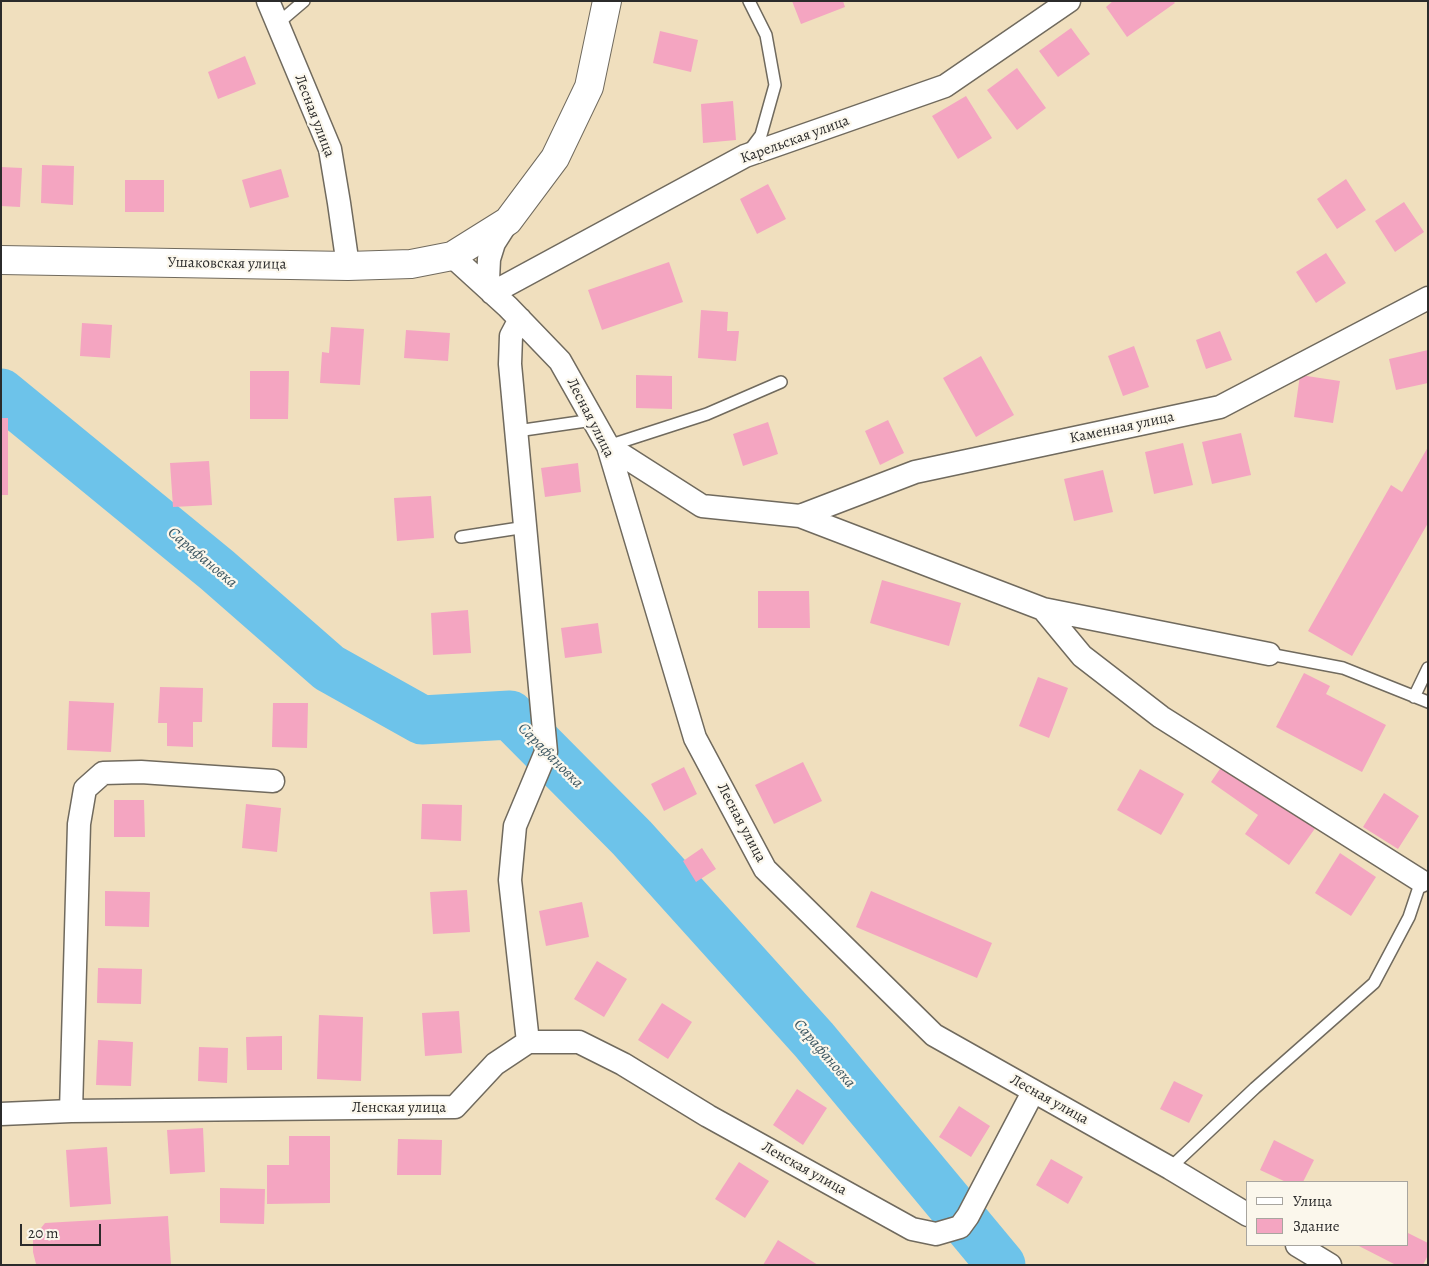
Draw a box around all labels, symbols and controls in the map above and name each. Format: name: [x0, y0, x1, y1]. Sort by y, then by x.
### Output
street label: Лесная улица: [290, 72, 338, 160]
street label: Карельская улица: [738, 112, 852, 168]
street label: Ушаковская улица: [167, 254, 287, 274]
street label: Лесная улица: [562, 375, 618, 461]
street label: Каменная улица: [1068, 408, 1176, 448]
water label: Сарафановка: [163, 523, 241, 593]
water label: Сарафановка: [513, 719, 587, 793]
street label: Лесная улица: [713, 780, 769, 866]
water label: Сарафановка: [789, 1016, 859, 1092]
street label: Лесная улица: [1007, 1071, 1091, 1129]
street label: Ленская улица: [352, 1099, 446, 1117]
street label: Ленская улица: [758, 1138, 850, 1200]
legend: [1246, 1181, 1409, 1246]
text: Улица: [1293, 1191, 1332, 1211]
scale bar: [22, 1214, 104, 1246]
text: Здание: [1293, 1216, 1340, 1236]
text: 20 m: [28, 1223, 59, 1243]

